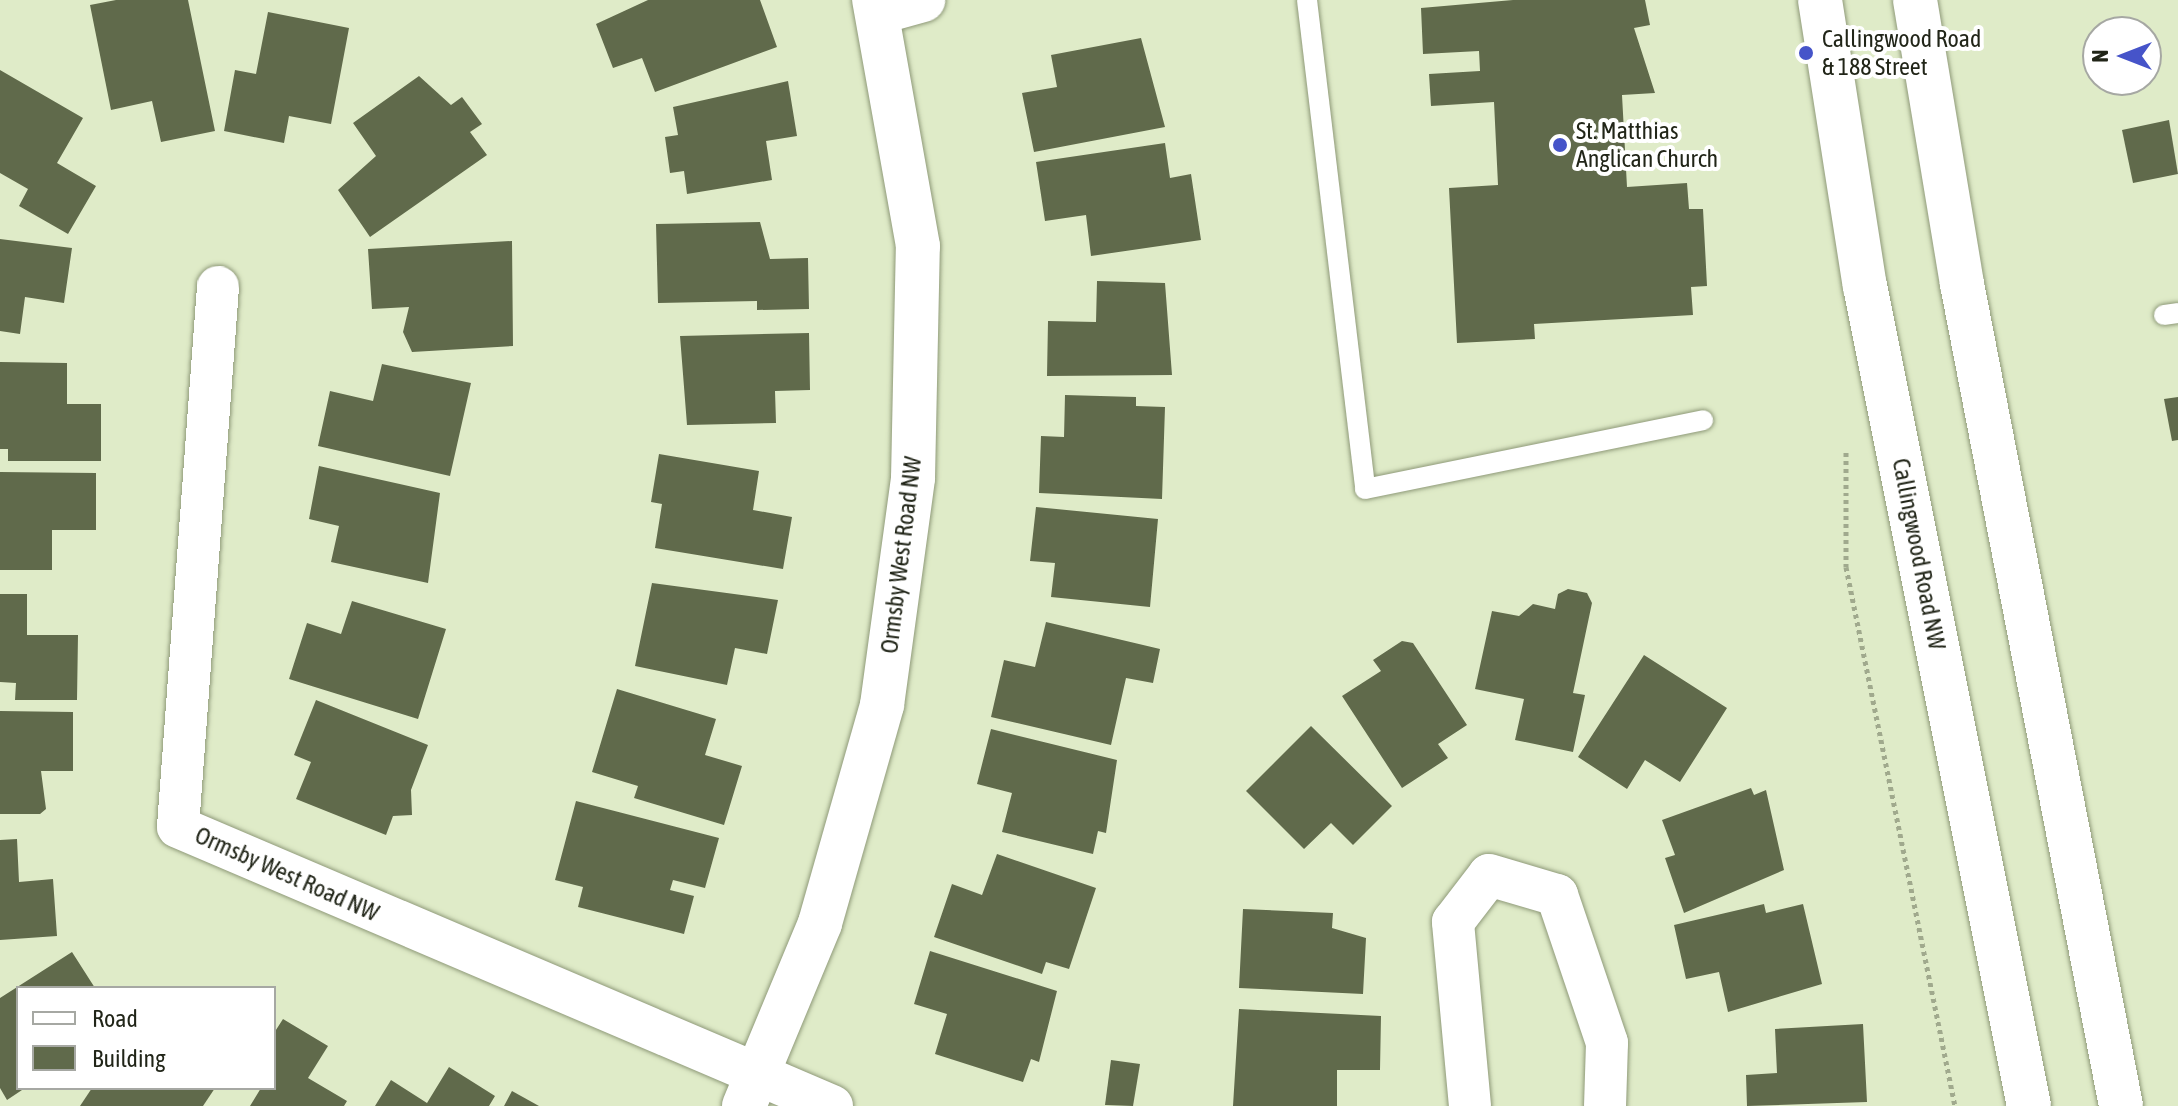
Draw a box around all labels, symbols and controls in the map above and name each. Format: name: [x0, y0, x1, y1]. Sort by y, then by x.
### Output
north arrow: [2082, 16, 2162, 96]
place label: Callingwood Road & 188 Street: [1822, 25, 1981, 81]
marker: Callingwood Road & 188 Street: [1797, 44, 1815, 62]
text: N: [2087, 50, 2113, 63]
place label: St. Matthias Anglican Church: [1576, 117, 1718, 173]
marker: St. Matthias Anglican Church: [1551, 136, 1569, 154]
street label: Ormsby West Road NW: [875, 455, 927, 655]
street label: Callingwood Road NW: [1886, 456, 1952, 652]
street label: Ormsby West Road NW: [191, 821, 383, 927]
legend: [16, 986, 276, 1090]
text: Road: [92, 1005, 138, 1032]
text: Building: [92, 1045, 165, 1072]

